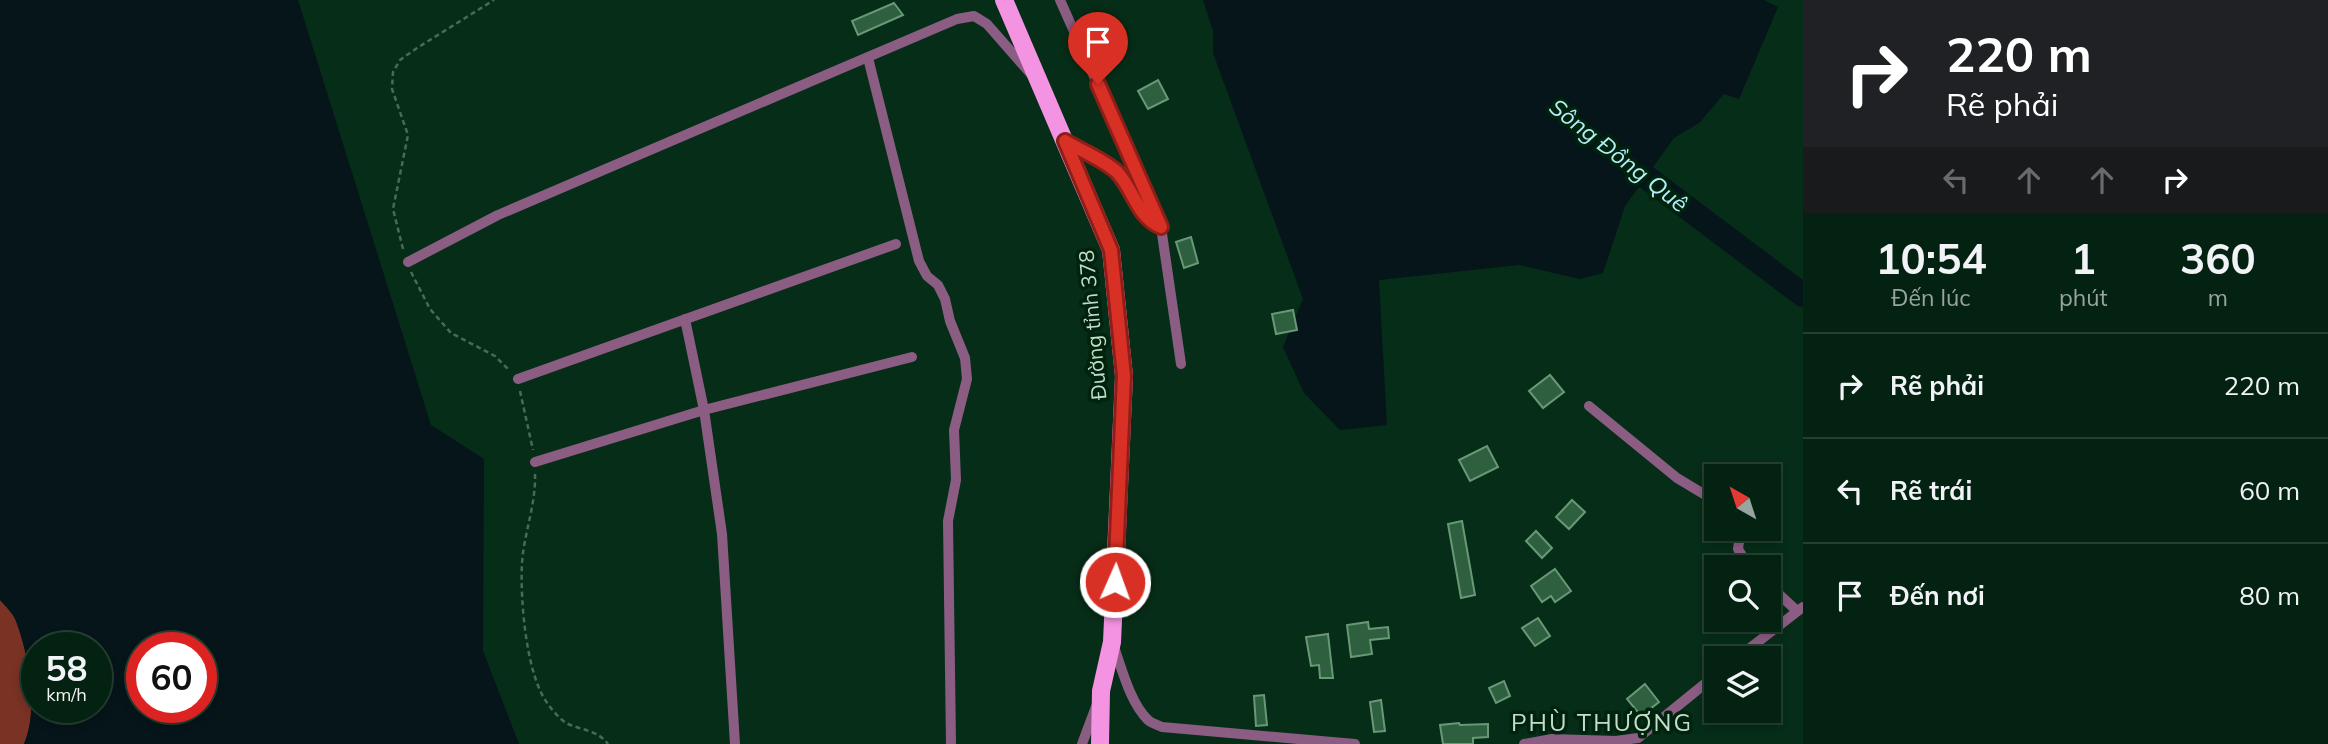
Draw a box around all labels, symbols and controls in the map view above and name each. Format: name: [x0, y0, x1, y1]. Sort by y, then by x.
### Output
pin: [1068, 12.0, 1128, 84]
icon: arrive: [1079, 23, 1117, 61]
text: 220 m: [1946, 23, 2092, 84]
icon: right: [1831, 28, 1922, 119]
text: Rẽ phải: [1946, 84, 2058, 124]
water label: Sông Đồng Quê: [1544, 92, 1694, 218]
icon: left: [1937, 161, 1975, 199]
icon: ahead: [2010, 161, 2048, 199]
icon: ahead: [2083, 161, 2121, 199]
icon: right: [2156, 161, 2194, 199]
text: 10:54: [1875, 232, 1987, 285]
text: 1: [2071, 232, 2096, 285]
text: 360: [2180, 232, 2256, 285]
street label: Đường tỉnh 378: [1072, 249, 1112, 401]
text: Đến lúc: [1891, 283, 1971, 312]
text: phút: [2059, 283, 2108, 312]
text: m: [2208, 283, 2228, 312]
icon: right: [1831, 367, 1869, 405]
text: Rẽ phải: [1890, 369, 1984, 402]
text: 220 m: [2224, 369, 2300, 402]
north arrow: [1704, 464, 1782, 541]
map controls: [1704, 464, 1781, 723]
icon: left: [1831, 472, 1869, 510]
text: Rẽ trái: [1890, 474, 1972, 507]
text: 60 m: [2239, 474, 2300, 507]
position arrow: [1078, 545, 1152, 619]
button: search: [1704, 555, 1781, 632]
icon: arrive: [1831, 577, 1869, 615]
text: Đến nơi: [1890, 579, 1985, 612]
text: 80 m: [2239, 579, 2300, 612]
speed limit sign: 60: [126, 632, 217, 723]
text: 58: [45, 646, 88, 690]
button: layers: [1704, 646, 1781, 723]
text: km/h: [46, 683, 87, 706]
district label: PHÙ THƯỢNG: [1511, 707, 1693, 737]

